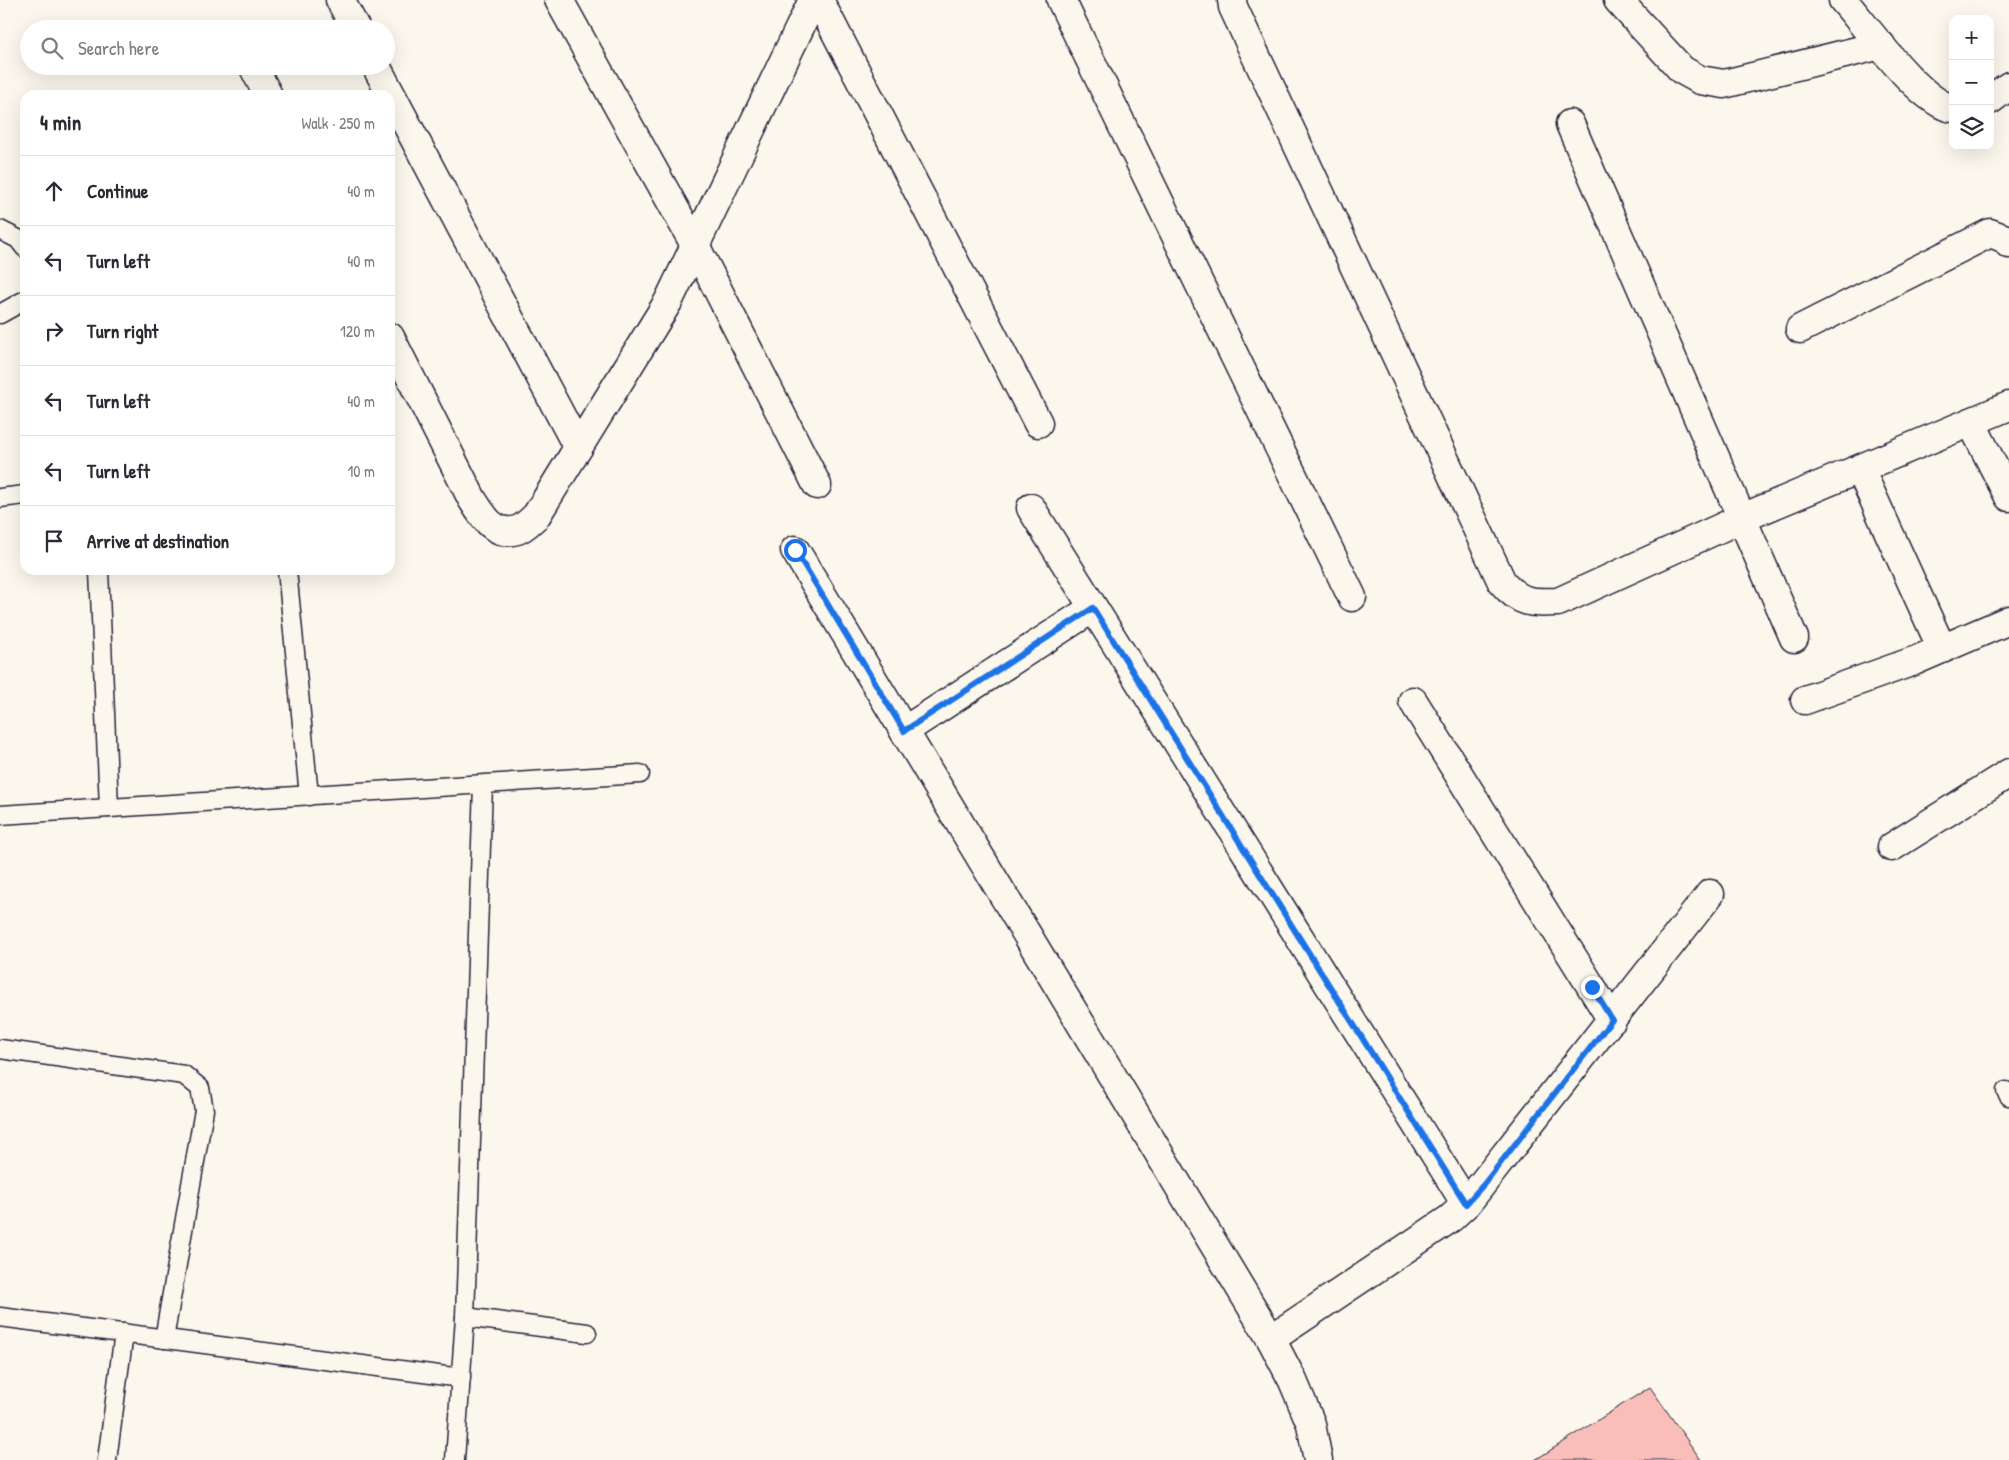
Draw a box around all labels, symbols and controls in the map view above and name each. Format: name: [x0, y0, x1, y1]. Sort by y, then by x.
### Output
map controls: [1949, 15, 1994, 150]
button: +: [1949, 15, 1994, 60]
search box: [20, 20, 395, 75]
icon: search: [38, 34, 66, 62]
text: Search here: [78, 35, 159, 61]
button: −: [1949, 60, 1994, 105]
button: layers: [1949, 105, 1994, 150]
text: 4 min: [40, 108, 81, 137]
text: Walk · 250 m: [301, 112, 375, 134]
icon: ahead: [40, 177, 68, 205]
text: Continue: [87, 178, 148, 204]
text: 40 m: [347, 180, 375, 202]
icon: left: [40, 247, 68, 275]
text: Turn left: [87, 248, 150, 274]
text: 40 m: [347, 250, 375, 272]
icon: right: [40, 317, 68, 345]
text: Turn right: [87, 318, 158, 344]
text: 120 m: [340, 320, 375, 342]
icon: left: [40, 387, 68, 415]
text: Turn left: [87, 388, 150, 414]
text: 40 m: [347, 390, 375, 412]
icon: left: [40, 457, 68, 485]
text: Turn left: [87, 458, 150, 484]
text: 10 m: [347, 460, 375, 482]
icon: arrive: [40, 527, 68, 555]
text: Arrive at destination: [87, 528, 229, 554]
route start: [784, 539, 807, 562]
route end: [1581, 976, 1604, 999]

